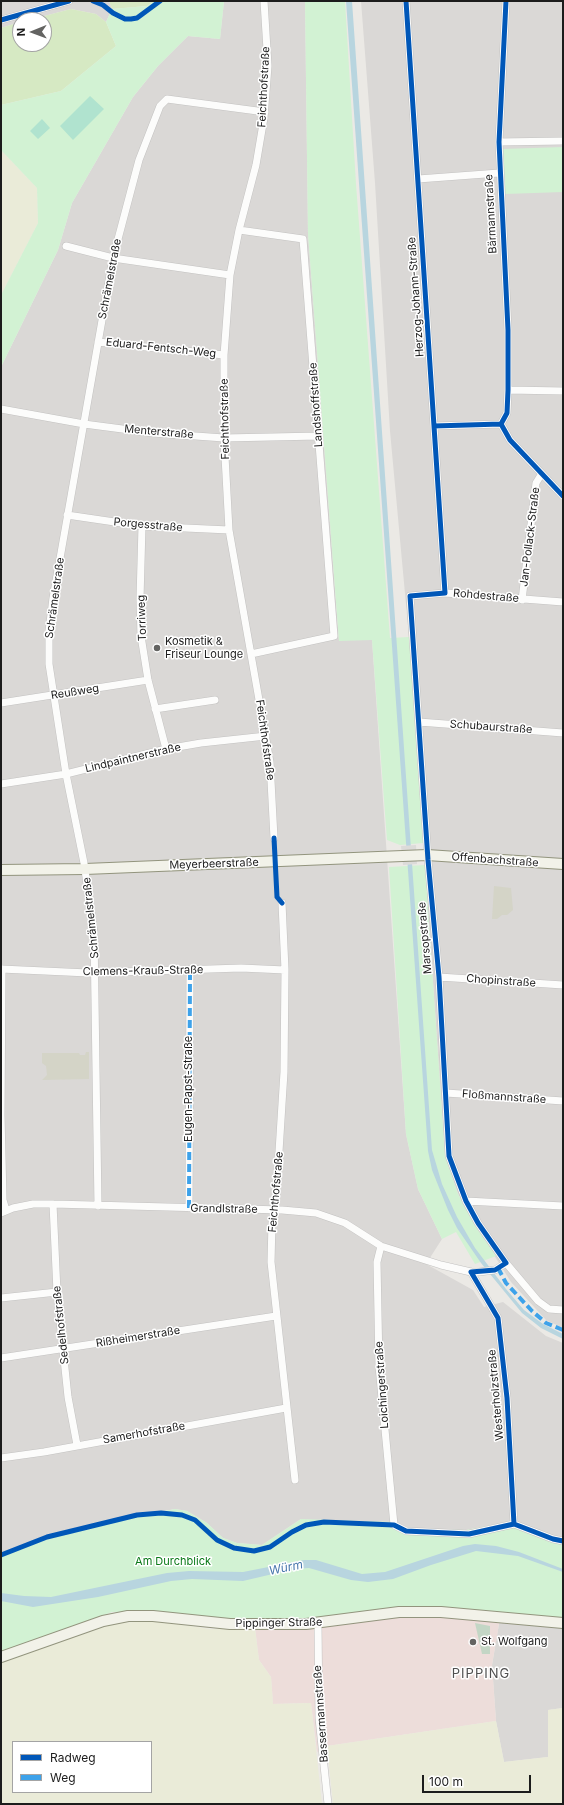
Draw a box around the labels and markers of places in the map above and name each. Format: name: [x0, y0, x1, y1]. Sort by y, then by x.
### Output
place label: Kosmetik & Friseur Lounge: [165, 635, 243, 661]
marker: Kosmetik & Friseur Lounge: [152, 643, 162, 653]
place label: St. Wolfgang: [481, 1635, 547, 1649]
marker: St. Wolfgang: [468, 1637, 478, 1647]

